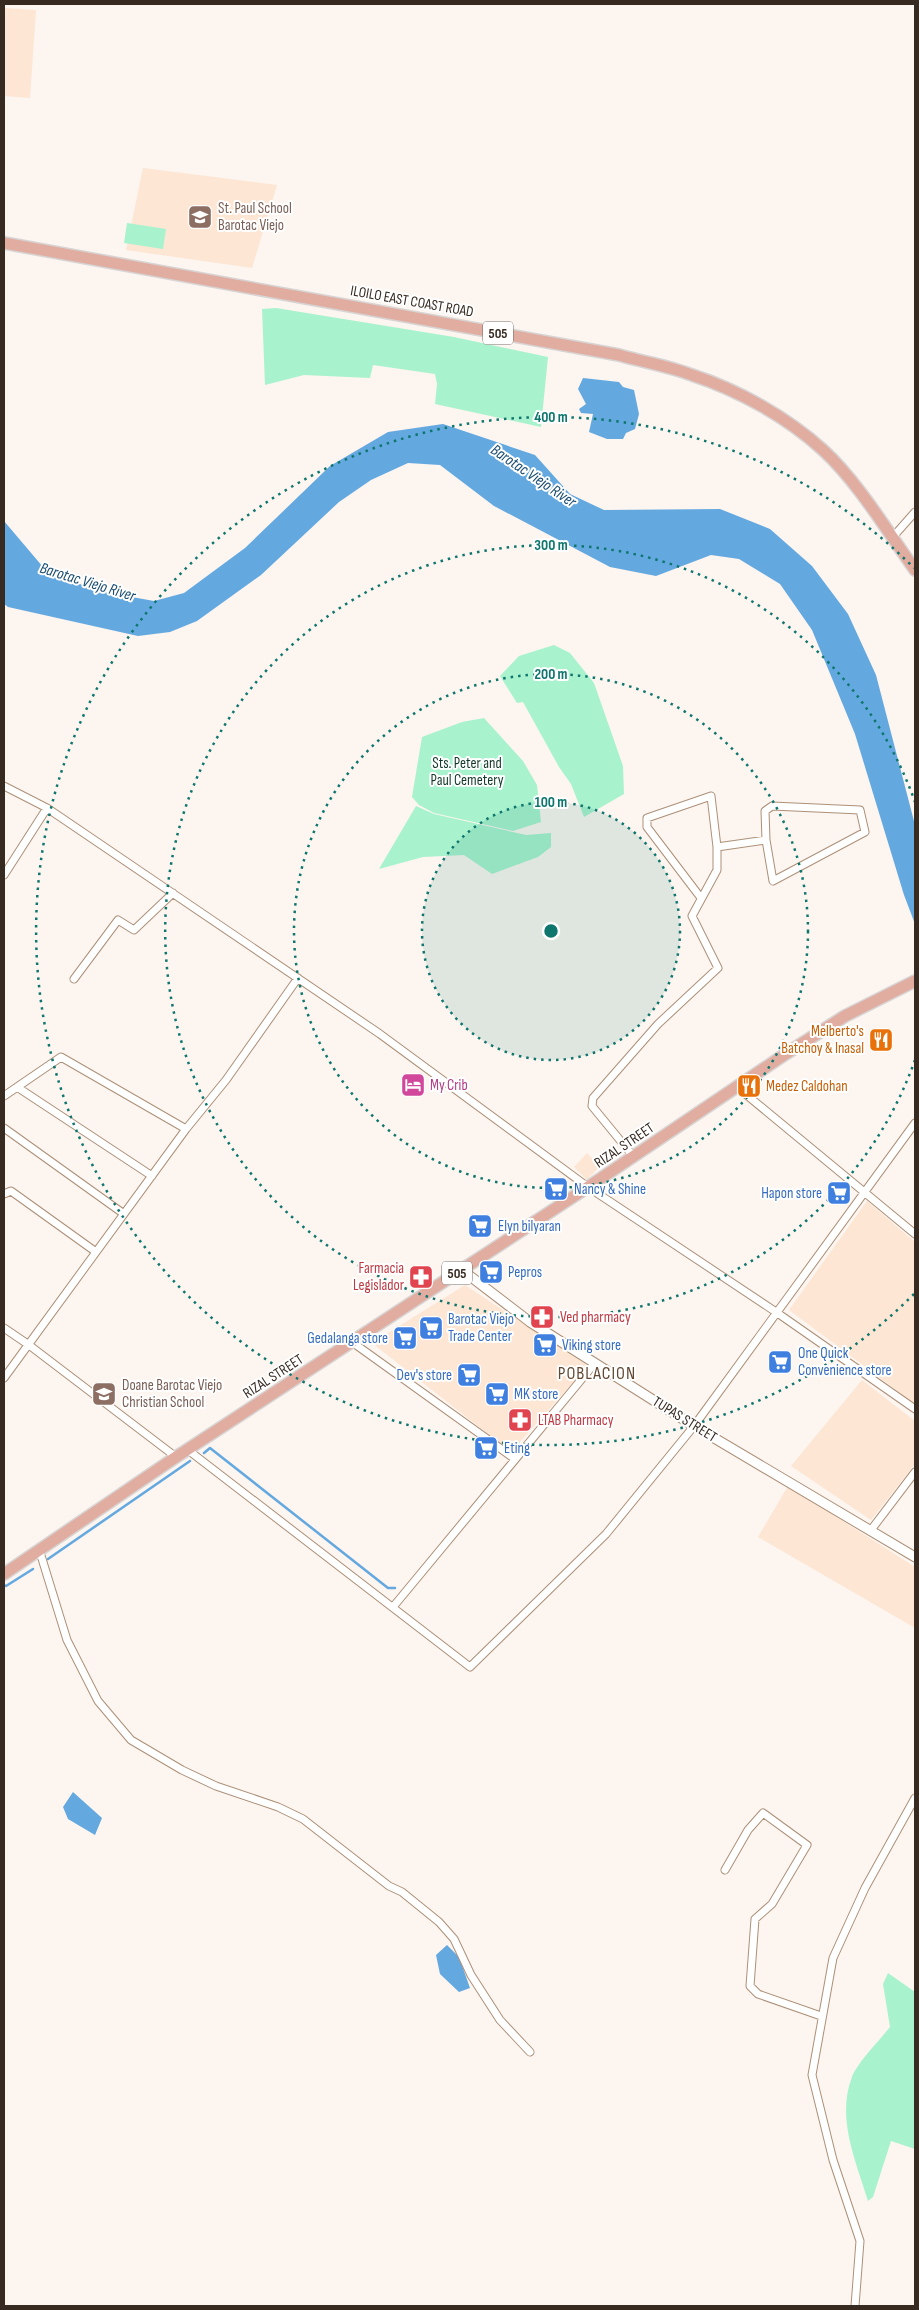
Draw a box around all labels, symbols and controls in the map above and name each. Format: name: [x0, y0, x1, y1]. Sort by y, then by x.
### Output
place label: St. Paul School Barotac Viejo: [218, 199, 292, 235]
school or university icon: St. Paul School Barotac Viejo: [187, 204, 213, 230]
street label: ILOILO EAST COAST ROAD: [349, 281, 475, 322]
road number: 505: [483, 322, 513, 344]
text: 400 m: [534, 408, 568, 427]
water label: Barotac Viejo River: [487, 441, 580, 512]
text: 300 m: [534, 536, 568, 555]
water label: Barotac Viejo River: [37, 559, 138, 606]
text: 200 m: [534, 665, 568, 684]
park label: Sts. Peter and Paul Cemetery: [431, 754, 504, 790]
text: 100 m: [535, 793, 567, 812]
centre of rings: [542, 922, 560, 940]
place label: Melberto's Batchoy & Inasal: [781, 1022, 864, 1058]
restaurant icon: Melberto's Batchoy & Inasal: [868, 1027, 894, 1053]
hotel icon: My Crib: [400, 1072, 426, 1098]
restaurant icon: Medez Caldohan: [736, 1073, 762, 1099]
place label: My Crib: [430, 1076, 468, 1095]
place label: Medez Caldohan: [766, 1077, 848, 1096]
street label: RIZAL STREET: [591, 1118, 658, 1172]
supermarket icon: Nancy & Shine: [543, 1176, 569, 1202]
place label: Nancy & Shine: [574, 1180, 646, 1199]
supermarket icon: Hapon store: [826, 1180, 852, 1206]
place label: Hapon store: [761, 1184, 822, 1203]
supermarket icon: Elyn bilyaran: [467, 1213, 493, 1239]
place label: Elyn bilyaran: [498, 1217, 561, 1236]
place label: Farmacia Legislador: [353, 1259, 405, 1295]
supermarket icon: Pepros: [478, 1259, 504, 1285]
road number: 505: [442, 1262, 472, 1284]
place label: Pepros: [508, 1263, 542, 1282]
pharmacy icon: Farmacia Legislador: [408, 1264, 434, 1290]
pharmacy icon: Ved pharmacy: [529, 1304, 555, 1330]
place label: Ved pharmacy: [560, 1308, 631, 1327]
place label: Barotac Viejo Trade Center: [448, 1310, 514, 1346]
supermarket icon: Barotac Viejo Trade Center: [418, 1315, 444, 1341]
supermarket icon: Gedalanga store: [392, 1325, 418, 1351]
place label: Gedalanga store: [307, 1329, 388, 1348]
supermarket icon: Viking store: [532, 1332, 558, 1358]
place label: Viking store: [562, 1336, 621, 1355]
place label: One Quick Convenience store: [798, 1344, 892, 1380]
supermarket icon: One Quick Convenience store: [767, 1349, 793, 1375]
street label: RIZAL STREET: [239, 1350, 307, 1403]
supermarket icon: Dev's store: [456, 1362, 482, 1388]
district label: POBLACION: [558, 1363, 636, 1384]
place label: Dev's store: [397, 1366, 452, 1385]
place label: Doane Barotac Viejo Christian School: [122, 1376, 222, 1412]
school or university icon: Doane Barotac Viejo Christian School: [91, 1381, 117, 1407]
supermarket icon: MK store: [484, 1381, 510, 1407]
place label: MK store: [514, 1385, 558, 1404]
street label: TUPAS STREET: [649, 1392, 721, 1447]
pharmacy icon: LTAB Pharmacy: [507, 1407, 533, 1433]
place label: LTAB Pharmacy: [538, 1411, 614, 1430]
supermarket icon: Eting: [473, 1435, 499, 1461]
place label: Eting: [504, 1439, 530, 1458]

